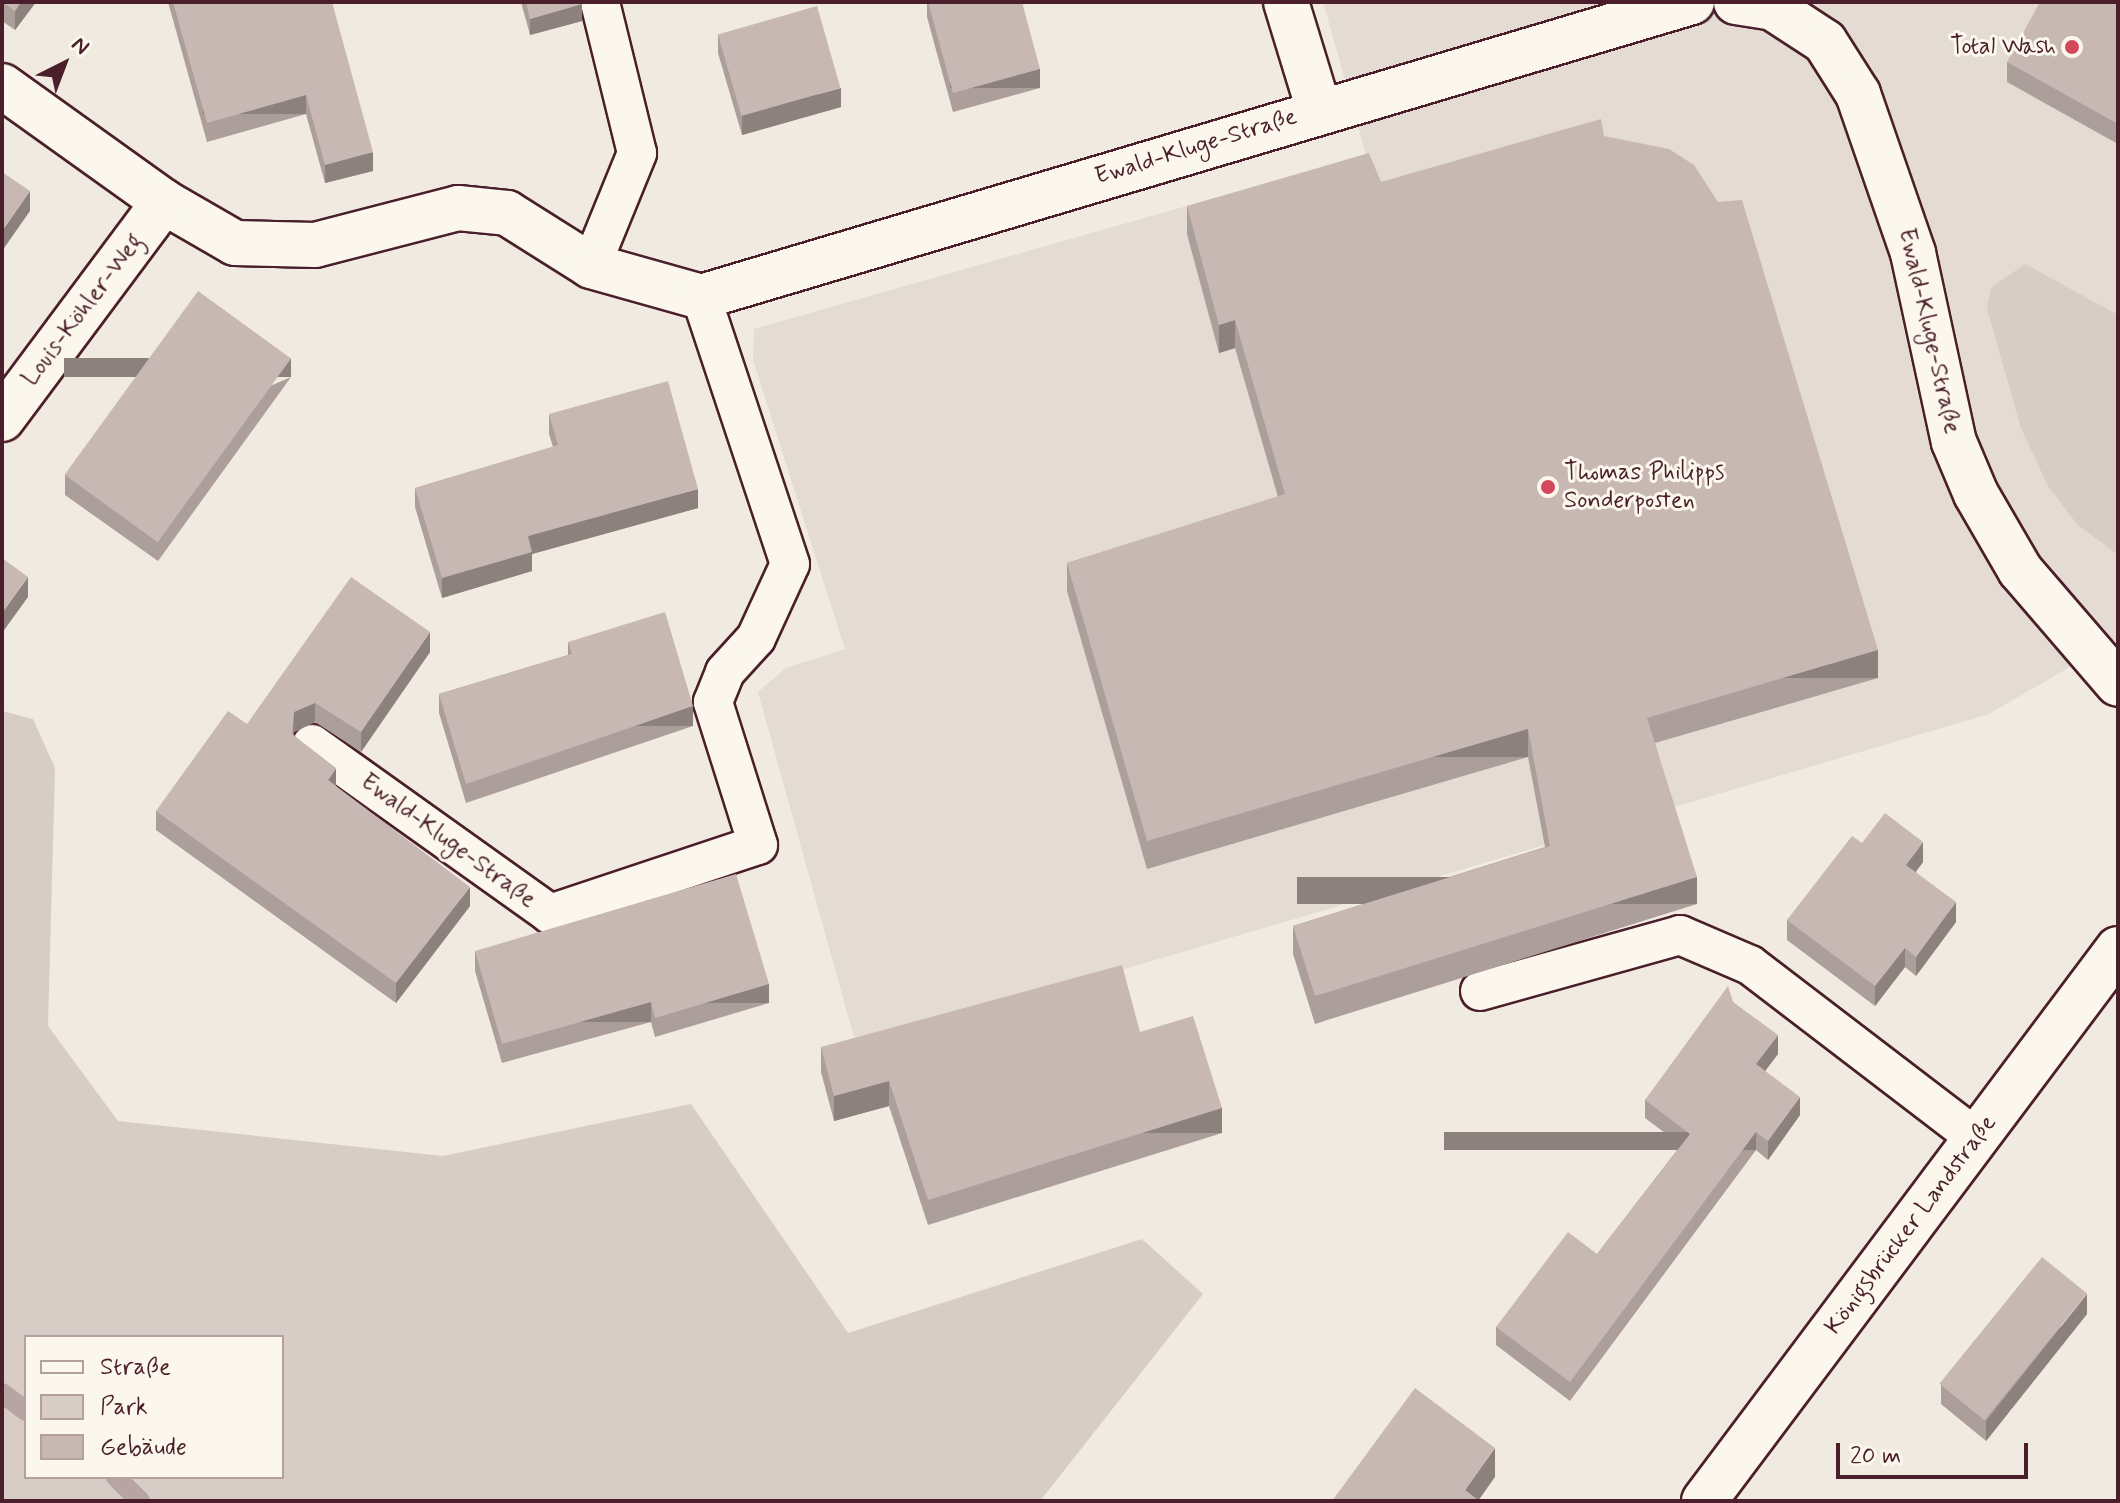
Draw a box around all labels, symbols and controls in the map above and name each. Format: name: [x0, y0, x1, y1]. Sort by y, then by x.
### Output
north arrow: [24, 24, 104, 104]
text: N: [65, 31, 95, 61]
place label: Total Wash: [1950, 33, 2056, 61]
marker: Total Wash: [2063, 38, 2081, 56]
street label: Ewald-Kluge-Straße: [1091, 103, 1301, 191]
street label: Ewald-Kluge-Straße: [1891, 226, 1967, 436]
street label: Louis-Köhler-Weg: [16, 228, 150, 392]
place label: Thomas Philipps Sonderposten: [1564, 459, 1724, 515]
marker: Thomas Philipps Sonderposten: [1539, 478, 1557, 496]
street label: Ewald-Kluge-Straße: [355, 768, 541, 914]
street label: Königsbrücker Landstraße: [1819, 1109, 2003, 1341]
legend: [24, 1335, 284, 1479]
text: Straße: [100, 1352, 171, 1383]
text: Park: [100, 1392, 148, 1423]
scale bar: [1840, 1427, 2032, 1477]
text: Gebäude: [100, 1432, 187, 1463]
text: 20 m: [1850, 1441, 1901, 1472]

